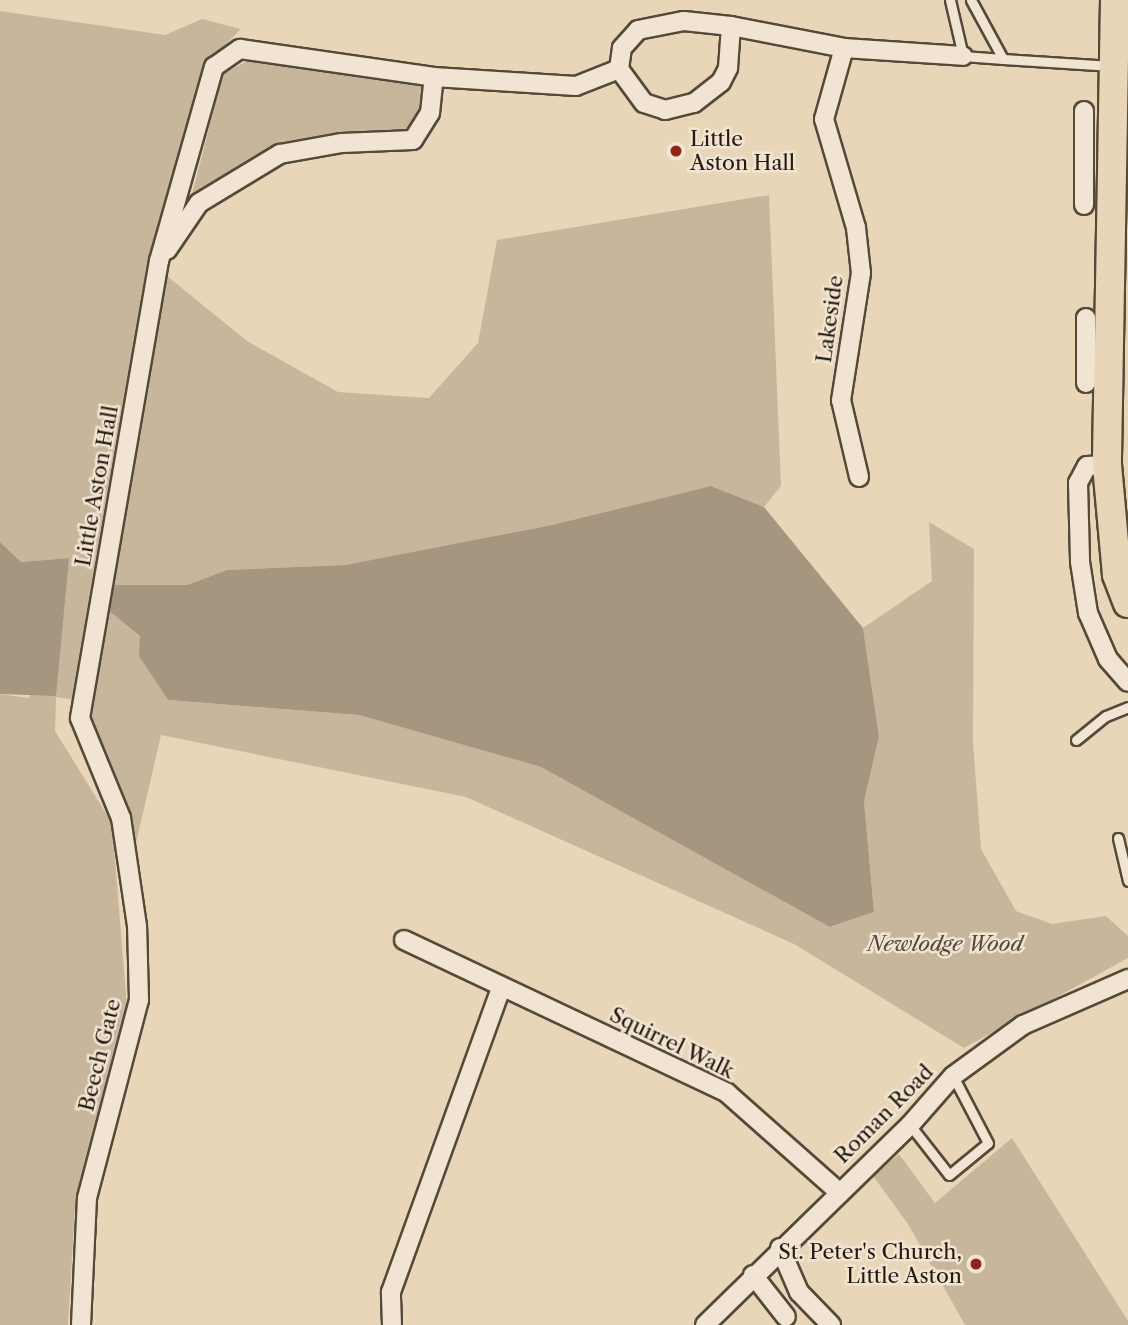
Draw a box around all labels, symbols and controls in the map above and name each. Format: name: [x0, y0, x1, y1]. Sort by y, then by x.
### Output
place label: Little Aston Hall: [690, 126, 795, 176]
marker: Little Aston Hall: [668, 143, 684, 159]
street label: Lakeside: [811, 274, 849, 364]
street label: Little Aston Hall: [70, 403, 124, 569]
park label: Newlodge Wood: [867, 931, 1023, 957]
street label: Beech Gate: [74, 996, 126, 1114]
street label: Squirrel Walk: [605, 1002, 739, 1084]
street label: Roman Road: [829, 1059, 939, 1169]
place label: St. Peter's Church, Little Aston: [778, 1239, 962, 1289]
marker: St. Peter's Church, Little Aston: [968, 1256, 984, 1272]

